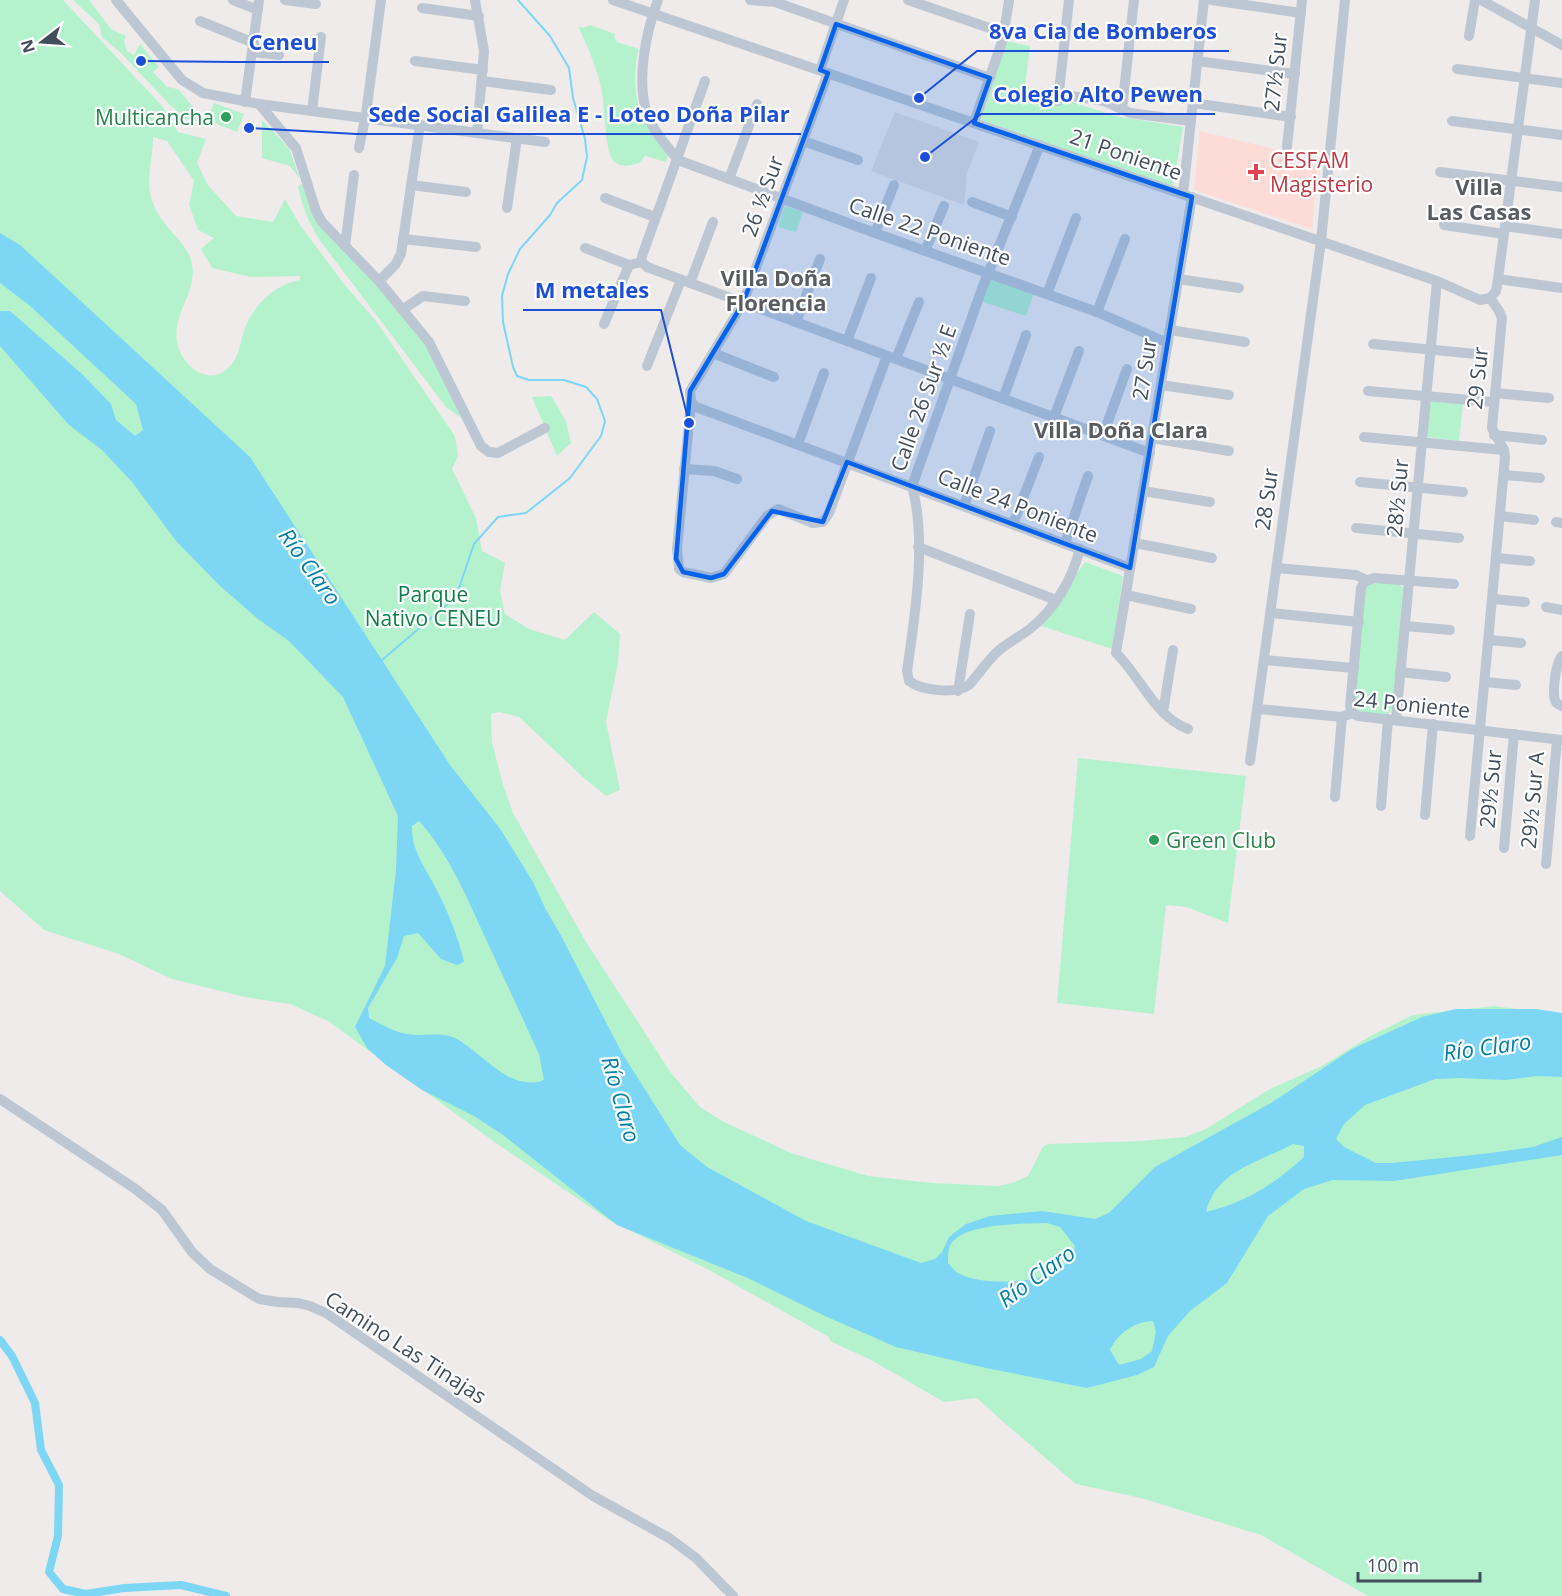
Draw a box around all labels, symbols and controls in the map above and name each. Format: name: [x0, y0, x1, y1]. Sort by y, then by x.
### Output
callout: 8va Cia de Bomberos: [977, 11, 1229, 51]
north arrow: [12, 12, 72, 72]
text: 8va Cia de Bomberos: [989, 15, 1217, 45]
callout: Ceneu: [236, 22, 329, 62]
text: Ceneu: [249, 26, 317, 56]
street label: 27½ Sur: [1257, 31, 1293, 113]
text: N: [15, 37, 40, 56]
callout: Colegio Alto Pewen: [981, 74, 1215, 114]
text: Colegio Alto Pewen: [993, 78, 1203, 108]
callout: Sede Social Galilea E - Loteo Doña Pilar: [356, 94, 801, 134]
text: Sede Social Galilea E - Loteo Doña Pilar: [368, 98, 790, 128]
place label: Multicancha: [95, 103, 214, 131]
marker: Multicancha: [219, 110, 233, 124]
street label: 21 Poniente: [1066, 122, 1186, 186]
place label: CESFAM Magisterio: [1270, 146, 1373, 198]
street label: 26 ½ Sur: [734, 151, 790, 240]
marker: CESFAM Magisterio: [1247, 163, 1265, 181]
district label: Villa Las Casas: [1427, 171, 1531, 226]
street label: Calle 22 Poniente: [845, 190, 1015, 272]
district label: Villa Doña Florencia: [720, 262, 832, 317]
callout: M metales: [523, 270, 661, 310]
text: M metales: [535, 274, 649, 304]
street label: Calle 26 Sur ½ E: [884, 321, 962, 475]
street label: 27 Sur: [1125, 336, 1163, 402]
street label: 29 Sur: [1460, 345, 1494, 411]
district label: Villa Doña Clara: [1034, 414, 1208, 444]
street label: 28½ Sur: [1380, 457, 1414, 538]
street label: Calle 24 Poniente: [934, 462, 1102, 548]
street label: 28 Sur: [1248, 466, 1284, 532]
water label: Río Claro: [273, 521, 349, 611]
park label: Parque Nativo CENEU: [365, 580, 501, 632]
street label: 24 Poniente: [1352, 684, 1472, 724]
street label: 29½ Sur: [1473, 748, 1507, 829]
street label: 29½ Sur A: [1514, 750, 1550, 850]
place label: Green Club: [1166, 826, 1276, 854]
marker: Green Club: [1147, 833, 1161, 847]
water label: Río Claro: [1441, 1025, 1533, 1067]
water label: Río Claro: [595, 1052, 649, 1146]
water label: Río Claro: [991, 1237, 1081, 1313]
street label: Camino Las Tinajas: [320, 1284, 492, 1410]
scale bar: [1358, 1545, 1480, 1583]
text: 100 m: [1367, 1553, 1419, 1577]

